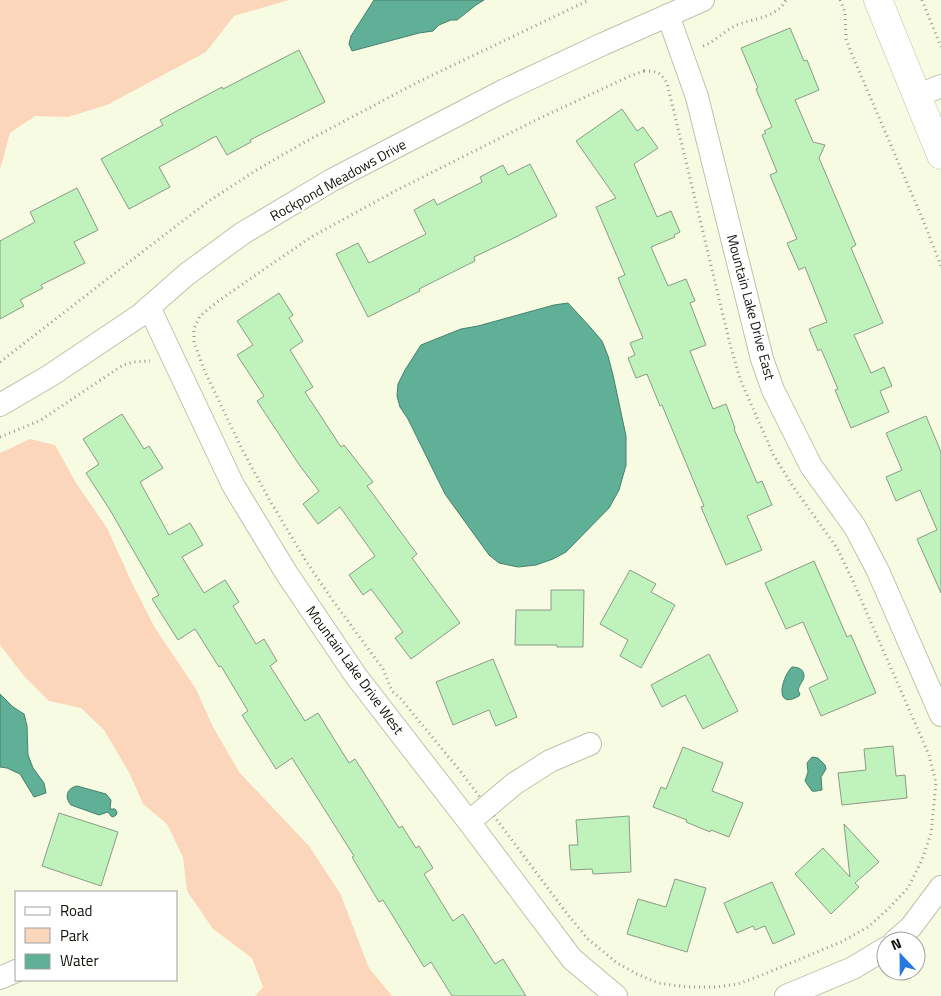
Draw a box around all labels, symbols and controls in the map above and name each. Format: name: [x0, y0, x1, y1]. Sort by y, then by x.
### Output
street label: Rockpond Meadows Drive: [266, 133, 410, 226]
street label: Mountain Lake Drive East: [722, 232, 781, 382]
street label: Mountain Lake Drive West: [302, 601, 409, 738]
legend: [15, 891, 178, 981]
text: Road: [60, 899, 92, 922]
text: Park: [60, 924, 89, 947]
north arrow: [876, 931, 926, 981]
text: N: [888, 932, 904, 955]
text: Water: [60, 949, 99, 972]

